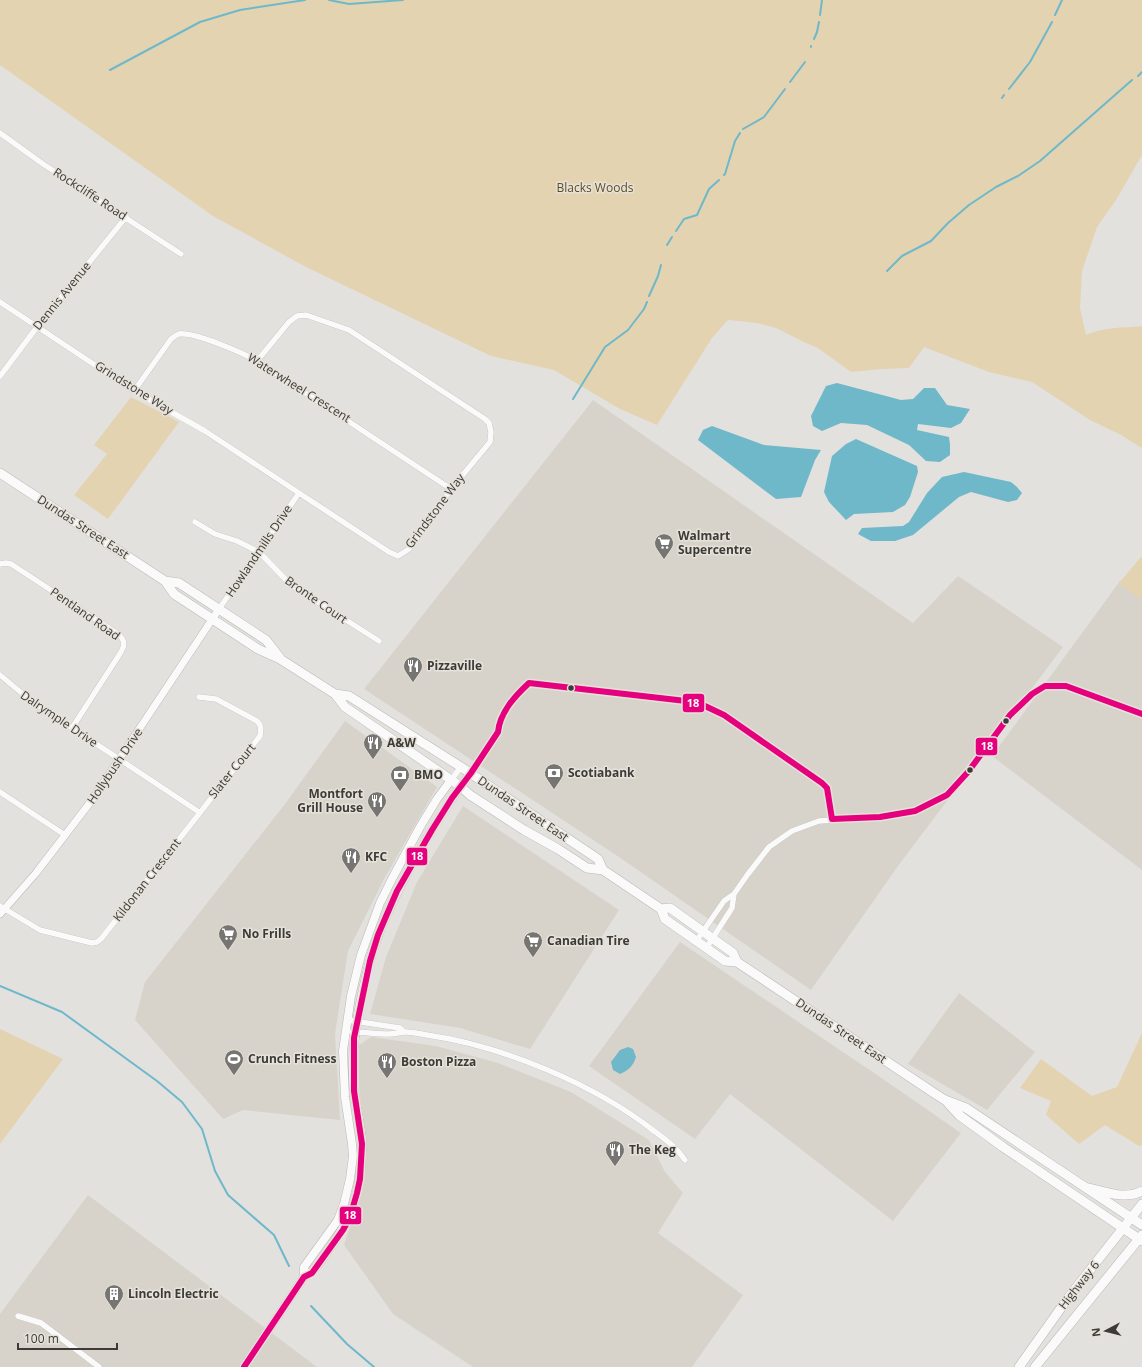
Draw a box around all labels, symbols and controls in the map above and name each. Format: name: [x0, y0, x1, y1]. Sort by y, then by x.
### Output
street label: Rockcliffe Road: [50, 163, 131, 224]
park label: Blacks Woods: [557, 179, 634, 196]
street label: Dennis Avenue: [29, 258, 95, 334]
street label: Waterwheel Crescent: [244, 349, 354, 426]
street label: Grindstone Way: [92, 357, 178, 419]
street label: Grindstone Way: [401, 469, 469, 552]
street label: Dundas Street East: [34, 491, 132, 563]
street label: Howlandmills Drive: [221, 501, 296, 600]
place label: Walmart Supercentre: [678, 527, 752, 558]
supermarket icon: Walmart Supercentre: [653, 532, 675, 560]
street label: Bronte Court: [282, 572, 351, 627]
street label: Pentland Road: [47, 583, 124, 644]
restaurant icon: Pizzaville: [402, 655, 424, 683]
place label: Pizzaville: [427, 657, 482, 674]
unlabelled marker: [566, 683, 576, 693]
street label: Dalrymple Drive: [17, 686, 102, 751]
line badge: 18: [682, 693, 705, 713]
text: 18: [687, 695, 699, 710]
unlabelled marker: [1001, 716, 1011, 726]
street label: Hollybush Drive: [83, 724, 146, 807]
restaurant icon: A&W: [362, 732, 384, 760]
place label: A&W: [387, 734, 416, 751]
line badge: 18: [975, 737, 998, 756]
text: 18: [981, 738, 993, 753]
street label: Slater Court: [204, 739, 259, 802]
bank icon: Scotiabank: [543, 762, 565, 790]
bank icon: BMO: [389, 764, 411, 792]
place label: Scotiabank: [568, 764, 635, 781]
unlabelled marker: [965, 765, 975, 775]
place label: BMO: [414, 766, 443, 783]
street label: Dundas Street East: [474, 772, 572, 845]
place label: Montfort Grill House: [297, 785, 363, 816]
restaurant icon: Montfort Grill House: [366, 790, 388, 818]
street label: Kildonan Crescent: [109, 834, 185, 925]
restaurant icon: KFC: [340, 846, 362, 874]
line badge: 18: [406, 847, 428, 866]
place label: KFC: [365, 848, 388, 865]
text: 18: [411, 848, 423, 863]
supermarket icon: No Frills: [217, 923, 239, 951]
place label: No Frills: [242, 925, 291, 942]
supermarket icon: Canadian Tire: [522, 930, 544, 958]
place label: Canadian Tire: [547, 932, 630, 949]
street label: Dundas Street East: [792, 994, 890, 1067]
sports icon: Crunch Fitness: [223, 1048, 245, 1076]
place label: Crunch Fitness: [248, 1050, 336, 1067]
restaurant icon: Boston Pizza: [376, 1051, 398, 1079]
place label: Boston Pizza: [401, 1053, 476, 1070]
restaurant icon: The Keg: [604, 1139, 626, 1167]
place label: The Keg: [629, 1141, 676, 1158]
line badge: 18: [339, 1206, 362, 1225]
text: 18: [344, 1207, 356, 1222]
street label: Highway 6: [1054, 1257, 1103, 1313]
building icon: Lincoln Electric: [103, 1283, 125, 1311]
place label: Lincoln Electric: [128, 1285, 219, 1302]
north arrow: [1086, 1311, 1126, 1351]
scale bar: [18, 1325, 117, 1351]
text: N: [1088, 1327, 1104, 1338]
text: 100 m: [24, 1330, 59, 1347]

